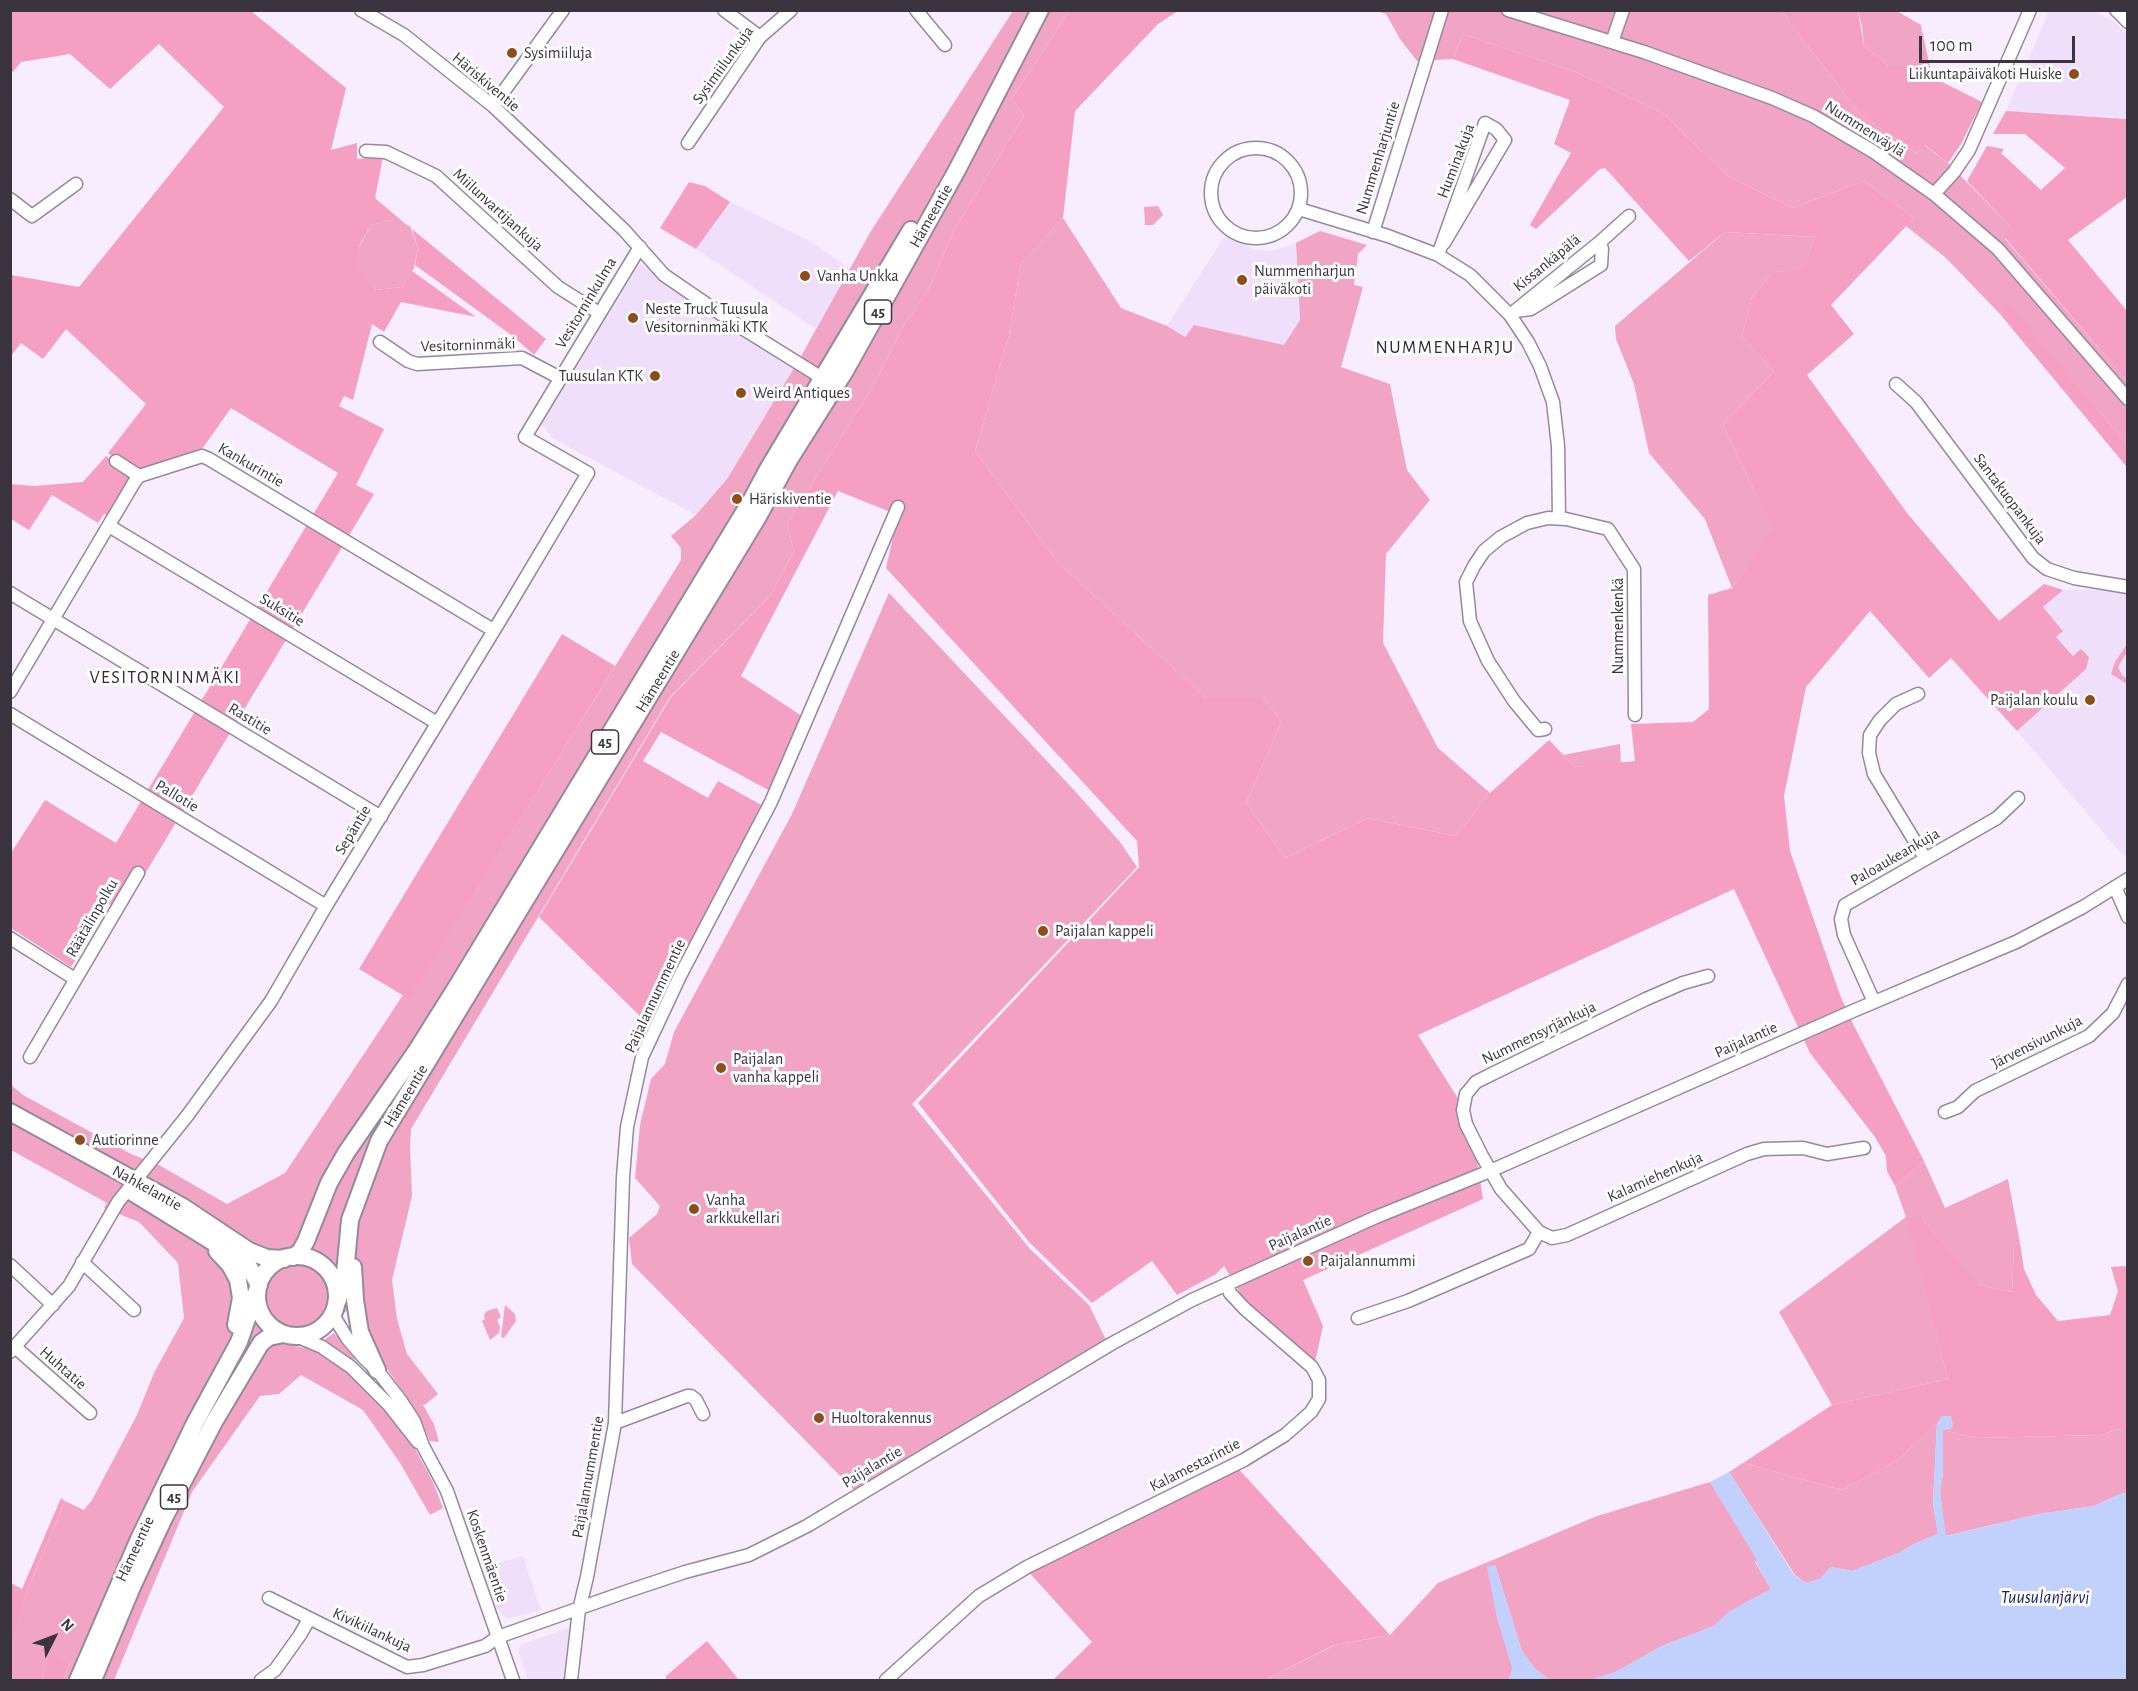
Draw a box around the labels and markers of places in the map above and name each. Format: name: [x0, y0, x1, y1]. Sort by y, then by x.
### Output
place label: Sysimiiluja: [524, 43, 592, 63]
marker: Sysimiiluja: [505, 46, 519, 60]
place label: Liikuntapäiväkoti Huiske: [1909, 64, 2062, 84]
marker: Liikuntapäiväkoti Huiske: [2067, 67, 2081, 81]
place label: Nummenharjun päiväkoti: [1254, 261, 1355, 299]
place label: Vanha Unkka: [817, 266, 899, 286]
marker: Vanha Unkka: [798, 269, 812, 283]
marker: Nummenharjun päiväkoti: [1235, 273, 1249, 287]
place label: Neste Truck Tuusula Vesitorninmäki KTK: [645, 299, 768, 337]
marker: Neste Truck Tuusula Vesitorninmäki KTK: [626, 311, 640, 325]
place label: Tuusulan KTK: [559, 366, 643, 386]
marker: Tuusulan KTK: [648, 369, 662, 383]
place label: Weird Antiques: [753, 383, 850, 403]
marker: Weird Antiques: [734, 386, 748, 400]
place label: Häriskiventie: [749, 489, 831, 509]
marker: Häriskiventie: [730, 492, 744, 506]
place label: Paijalan koulu: [1990, 690, 2078, 710]
marker: Paijalan koulu: [2083, 693, 2097, 707]
place label: Paijalan kappeli: [1055, 921, 1154, 941]
marker: Paijalan kappeli: [1036, 924, 1050, 938]
place label: Paijalan vanha kappeli: [733, 1049, 819, 1087]
marker: Paijalan vanha kappeli: [714, 1061, 728, 1075]
place label: Autiorinne: [92, 1130, 159, 1150]
marker: Autiorinne: [73, 1133, 87, 1147]
place label: Vanha arkkukellari: [706, 1190, 780, 1228]
marker: Vanha arkkukellari: [687, 1202, 701, 1216]
place label: Paijalannummi: [1320, 1251, 1416, 1271]
marker: Paijalannummi: [1301, 1254, 1315, 1268]
place label: Huoltorakennus: [831, 1408, 932, 1428]
marker: Huoltorakennus: [812, 1411, 826, 1425]

